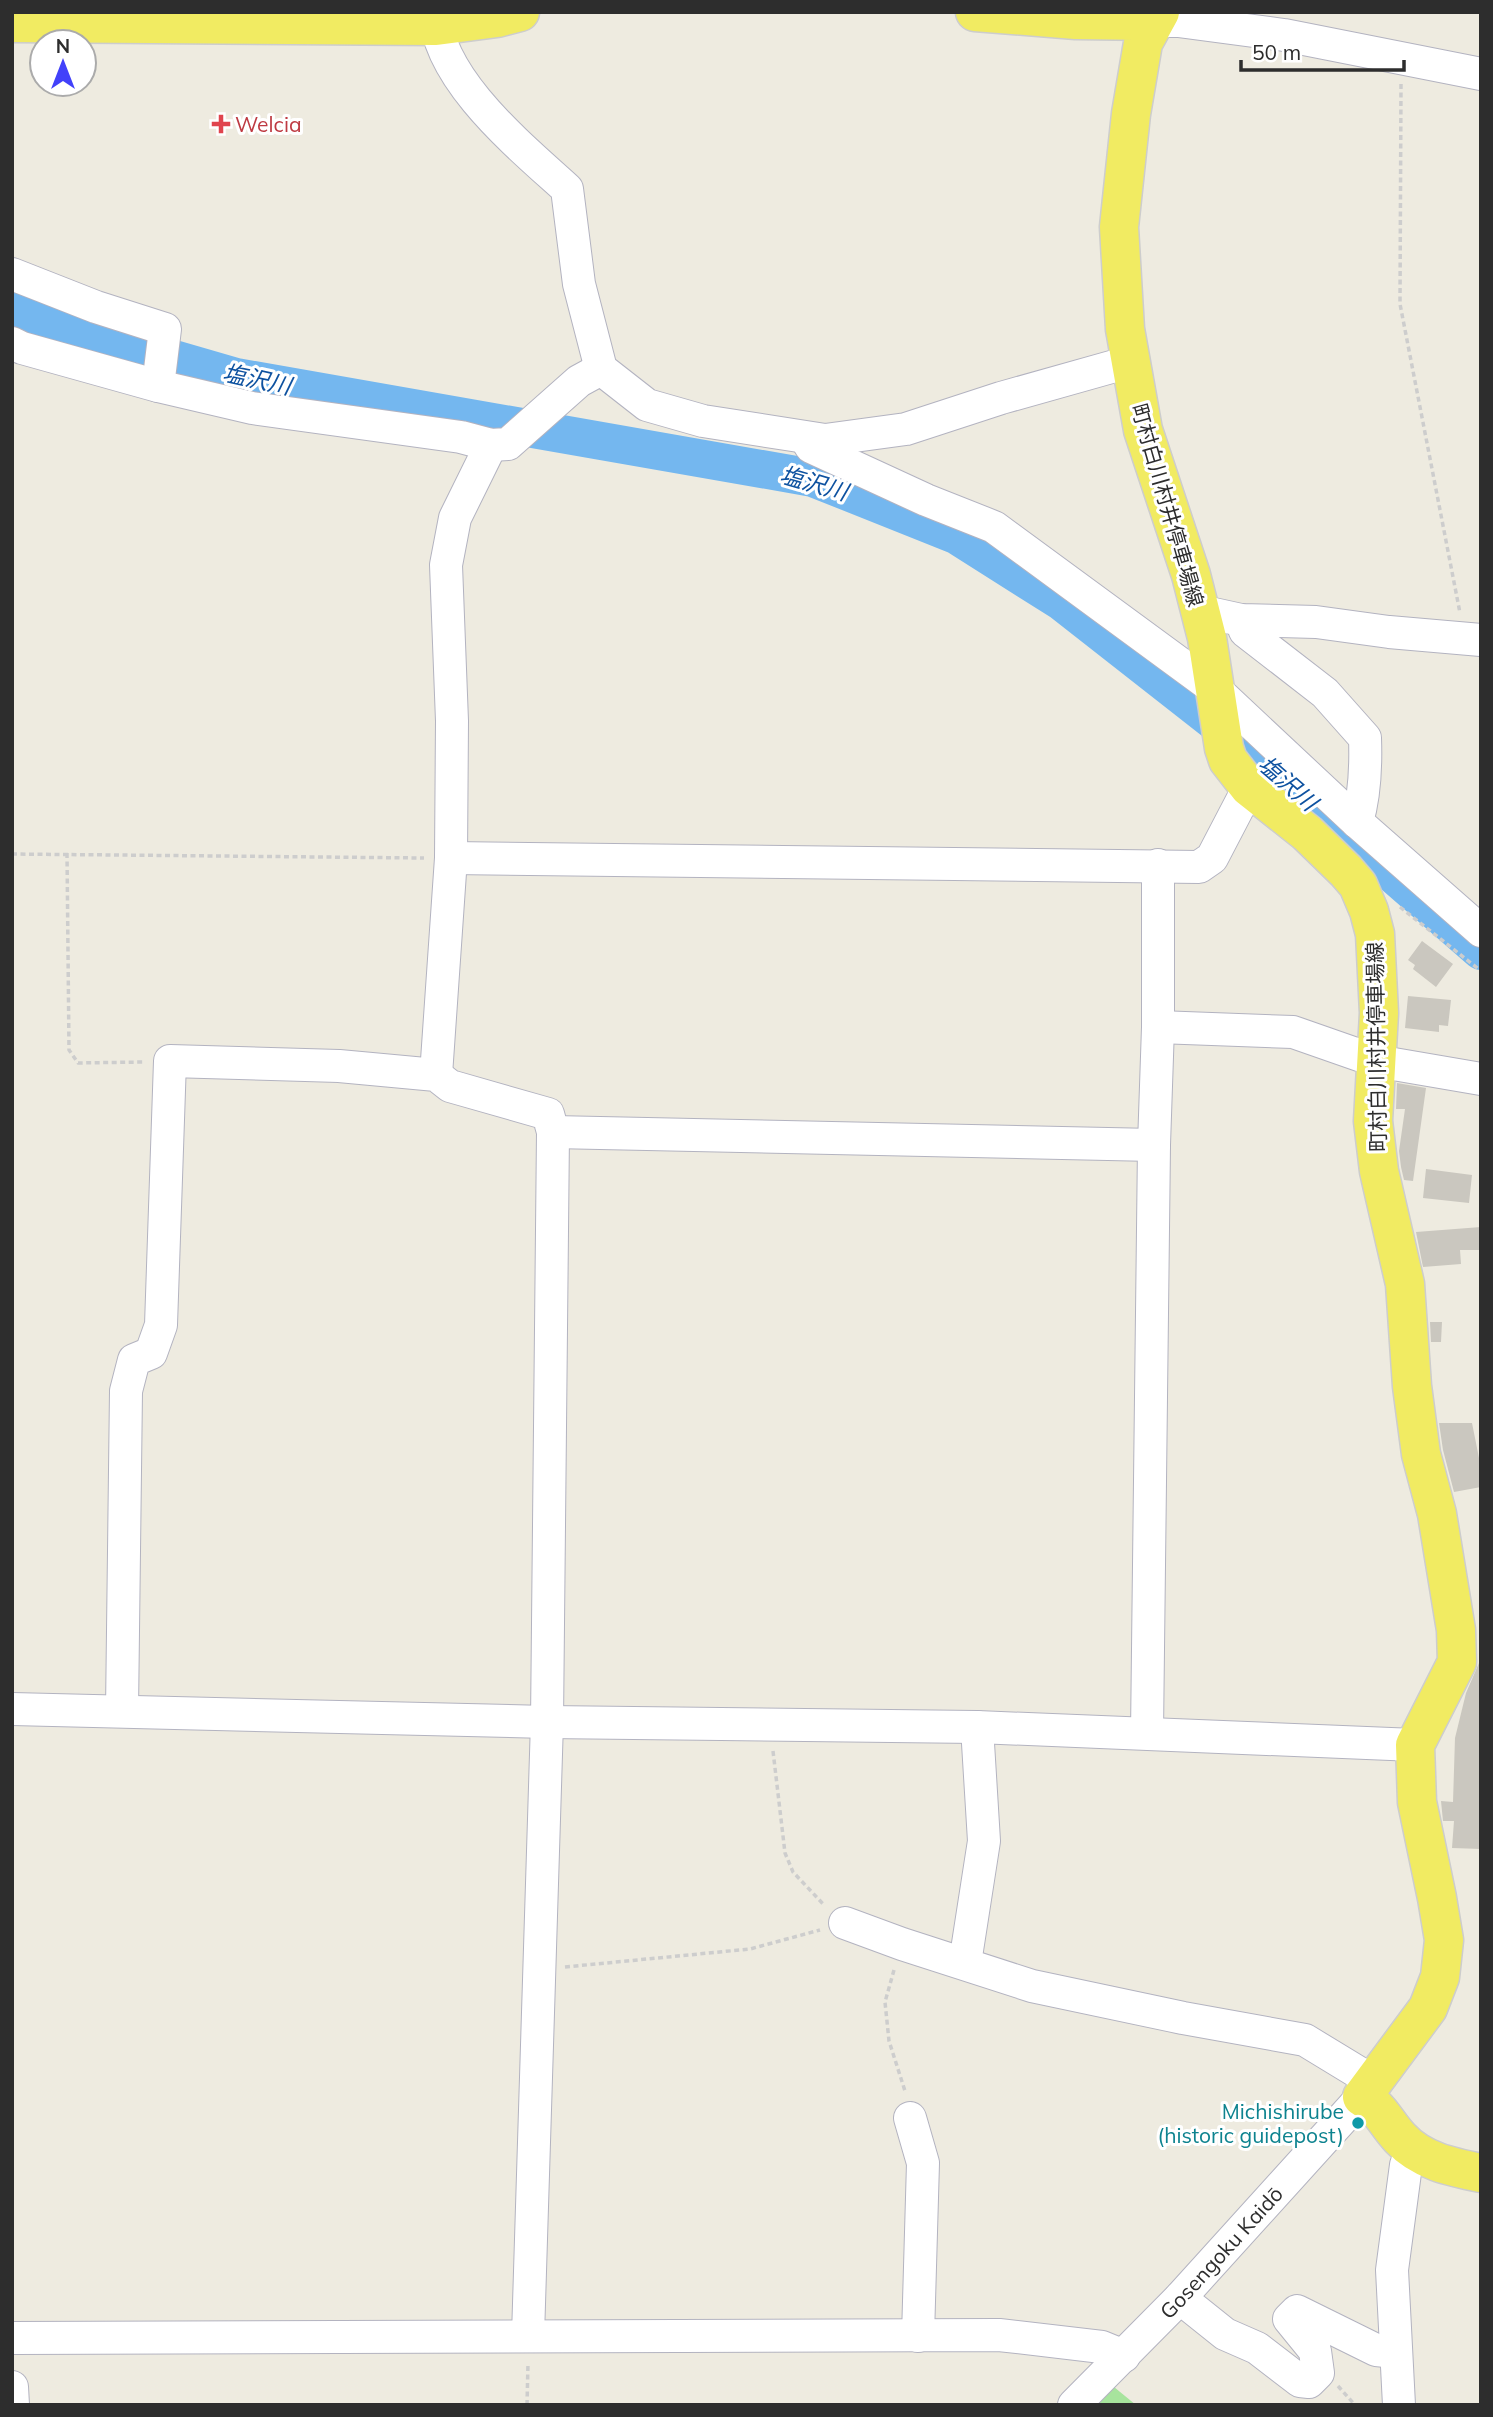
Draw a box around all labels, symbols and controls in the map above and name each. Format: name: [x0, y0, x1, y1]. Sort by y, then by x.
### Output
north arrow: [28, 28, 98, 98]
scale bar: [1241, 28, 1404, 72]
text: N: [56, 34, 70, 58]
text: 50 m: [1252, 39, 1301, 65]
place label: Welcia: [235, 111, 302, 137]
marker: Welcia: [213, 116, 229, 132]
water label: 塩沢川: [220, 358, 297, 401]
street label: 町村白川村井停車場線: [1127, 400, 1209, 610]
water label: 塩沢川: [777, 460, 854, 507]
water label: 塩沢川: [1252, 749, 1326, 819]
street label: 町村白川村井停車場線: [1361, 942, 1391, 1152]
place label: Michishirube (historic guidepost): [1158, 2098, 1344, 2148]
marker: Michishirube (historic guidepost): [1350, 2115, 1366, 2131]
street label: Gosengoku Kaidō: [1154, 2181, 1288, 2324]

